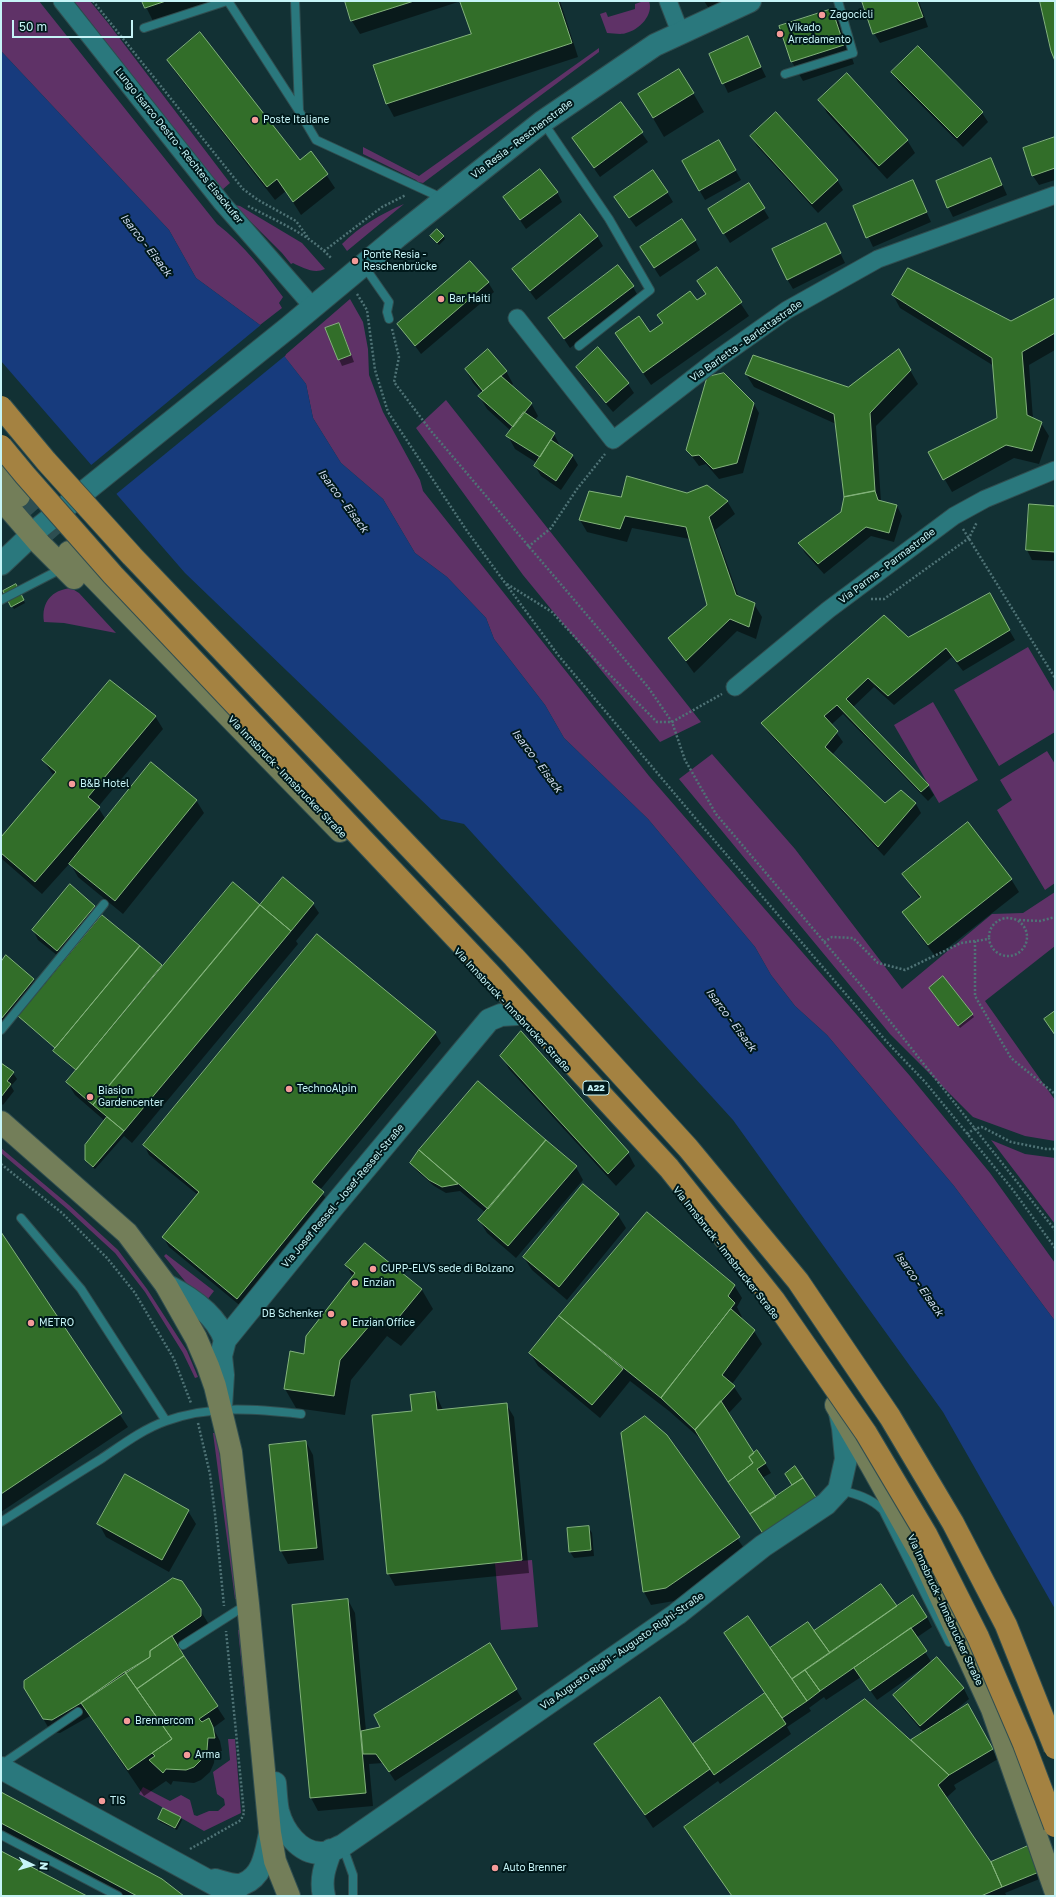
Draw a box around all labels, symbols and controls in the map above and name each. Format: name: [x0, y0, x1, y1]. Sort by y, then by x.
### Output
place label: Zagocicli: [830, 9, 873, 21]
marker: Zagocicli: [817, 10, 827, 20]
scale bar: [14, 12, 135, 38]
text: 50 m: [19, 19, 47, 34]
place label: Vikado Arredamento: [788, 22, 851, 46]
marker: Vikado Arredamento: [775, 29, 785, 39]
street label: Lungo Isarco Destro - Rechtes Eisackufer: [112, 66, 246, 226]
street label: Via Resia - Reschenstraße: [469, 97, 575, 181]
place label: Poste Italiane: [263, 114, 329, 126]
marker: Poste Italiane: [250, 115, 260, 125]
water label: Isarco - Eisack: [117, 211, 175, 279]
place label: Ponte Resia - Reschenbrücke: [363, 249, 437, 272]
marker: Ponte Resia - Reschenbrücke: [350, 256, 360, 266]
place label: Bar Haiti: [449, 293, 490, 305]
marker: Bar Haiti: [436, 294, 446, 304]
street label: Via Barletta - Barlettastraße: [688, 298, 804, 384]
water label: Isarco - Eisack: [315, 467, 371, 535]
street label: Via Parma - Parmastraße: [836, 526, 938, 606]
street label: Via Innsbruck - Innsbrucker Straße: [225, 713, 349, 841]
water label: Isarco - Eisack: [509, 727, 565, 795]
place label: B&B Hotel: [80, 778, 129, 790]
marker: B&B Hotel: [67, 779, 77, 789]
street label: Via Innsbruck - Innsbrucker Straße: [451, 945, 573, 1075]
water label: Isarco - Eisack: [703, 986, 759, 1054]
road number: A22: [583, 1081, 609, 1095]
place label: TechnoAlpin: [297, 1083, 357, 1095]
marker: TechnoAlpin: [284, 1084, 294, 1094]
place label: Biasion Gardencenter: [98, 1085, 164, 1108]
marker: Biasion Gardencenter: [85, 1092, 95, 1102]
street label: Via Josef Ressel - Josef-Ressel-Straße: [279, 1122, 407, 1270]
street label: Via Innsbruck - Innsbrucker Straße: [670, 1184, 782, 1322]
water label: Isarco - Eisack: [892, 1249, 946, 1319]
place label: CUPP-ELVS sede di Bolzano: [381, 1263, 514, 1275]
marker: CUPP-ELVS sede di Bolzano: [368, 1264, 378, 1274]
place label: Enzian: [363, 1277, 395, 1289]
marker: Enzian: [350, 1278, 360, 1288]
place label: DB Schenker: [262, 1308, 323, 1320]
marker: DB Schenker: [326, 1309, 336, 1319]
place label: METRO: [39, 1317, 74, 1329]
place label: Enzian Office: [352, 1317, 415, 1329]
marker: METRO: [26, 1318, 36, 1328]
marker: Enzian Office: [339, 1318, 349, 1328]
street label: Via Innsbruck - Innsbrucker Straße: [905, 1532, 985, 1688]
street label: Via Augusto Righi - Augusto-Righi-Straße: [538, 1590, 706, 1712]
place label: Brennercom: [135, 1715, 193, 1727]
marker: Brennercom: [122, 1716, 132, 1726]
place label: Arma: [195, 1749, 220, 1761]
marker: Arma: [182, 1750, 192, 1760]
place label: TIS: [110, 1795, 126, 1807]
marker: TIS: [97, 1796, 107, 1806]
north arrow: [12, 1845, 52, 1885]
text: N: [38, 1861, 51, 1871]
place label: Auto Brenner: [503, 1862, 566, 1874]
marker: Auto Brenner: [490, 1863, 500, 1873]

